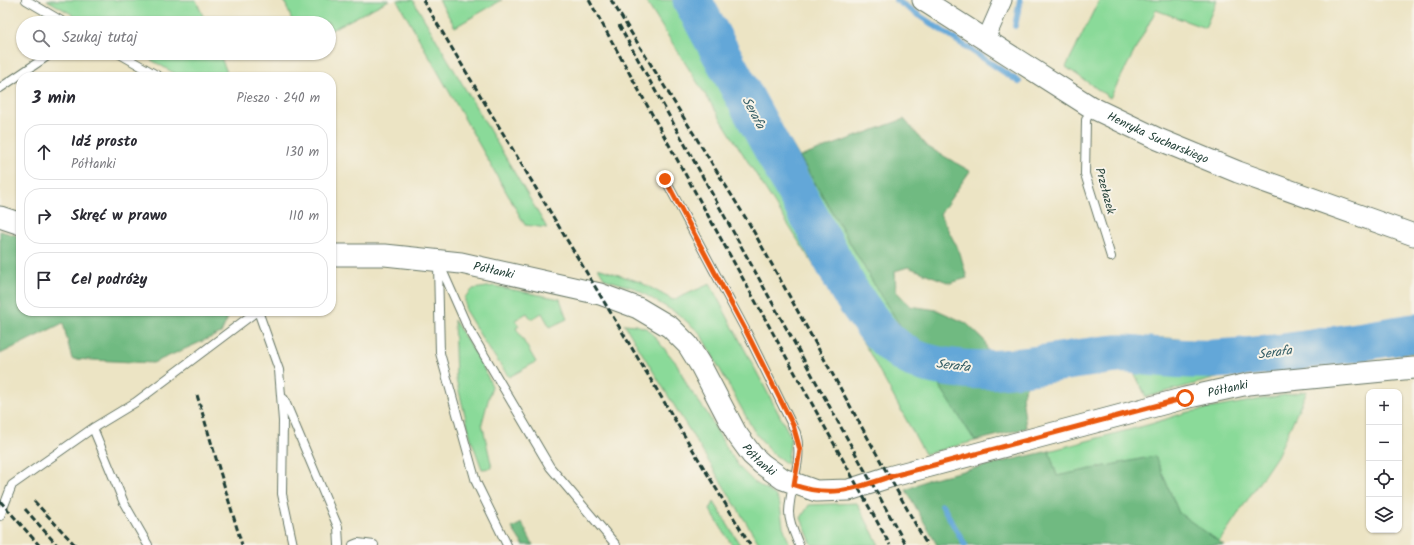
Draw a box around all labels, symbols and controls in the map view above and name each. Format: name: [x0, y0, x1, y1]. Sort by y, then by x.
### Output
search box: [16, 16, 336, 60]
text: Szukaj tutaj: [62, 26, 137, 50]
icon: search: [30, 27, 52, 49]
text: 3 min: [32, 85, 76, 112]
text: Pieszo · 240 m: [237, 88, 320, 109]
water label: Serafa: [736, 93, 771, 134]
street label: Henryka Sucharskiego: [1104, 107, 1212, 168]
text: Idź prosto: [71, 130, 137, 154]
icon: ahead: [33, 141, 55, 163]
text: 130 m: [285, 142, 319, 163]
text: Półłanki: [71, 154, 116, 175]
street label: Przełazek: [1090, 166, 1120, 217]
route end: [656, 170, 674, 188]
text: Skręć w prawo: [71, 204, 167, 228]
icon: right: [33, 205, 55, 227]
text: 110 m: [289, 206, 319, 227]
street label: Półłanki: [472, 257, 517, 284]
text: Cel podróży: [71, 268, 147, 292]
icon: arrive: [33, 269, 55, 291]
water label: Serafa: [1257, 340, 1294, 366]
water label: Serafa: [935, 353, 972, 379]
street label: Półłanki: [1205, 375, 1251, 402]
route start: [1176, 389, 1194, 407]
map controls: [1366, 389, 1402, 533]
button: +: [1366, 389, 1402, 425]
button: −: [1366, 425, 1402, 461]
street label: Półłanki: [737, 440, 781, 482]
button: locate: [1366, 461, 1402, 497]
button: layers: [1366, 497, 1402, 533]

